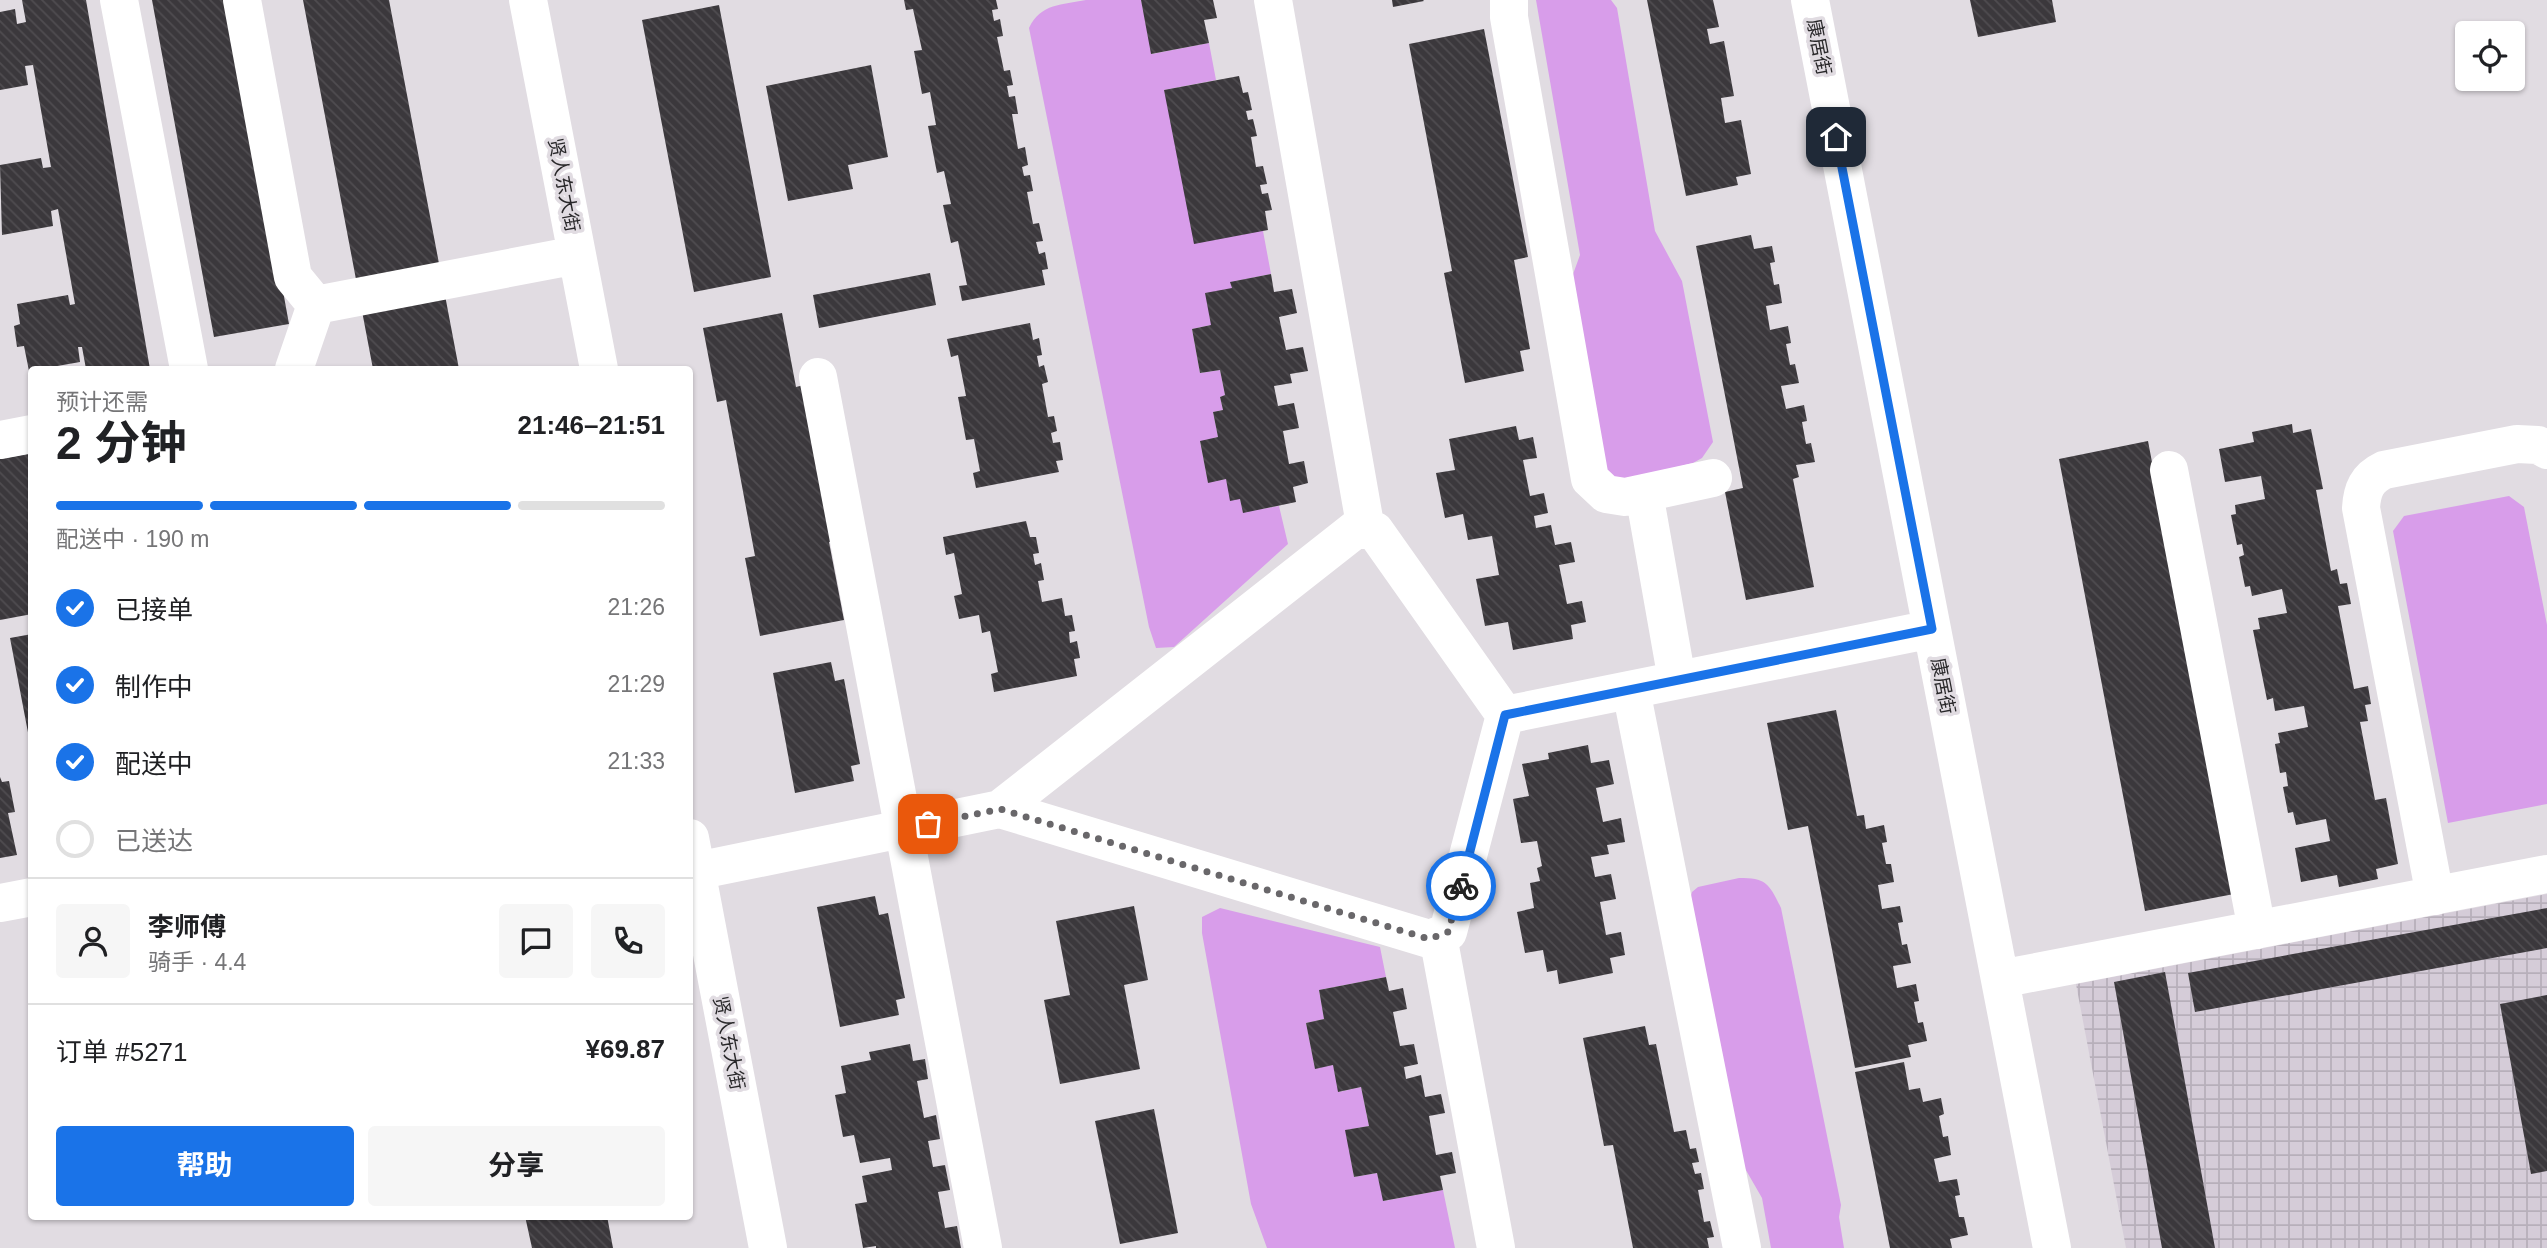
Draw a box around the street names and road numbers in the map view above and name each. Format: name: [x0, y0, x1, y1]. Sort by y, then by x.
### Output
street label: 康居街: [1803, 17, 1835, 77]
street label: 贤人东大街: [545, 136, 583, 234]
street label: 康居街: [1927, 656, 1959, 716]
street label: 贤人东大街: [710, 994, 748, 1092]

